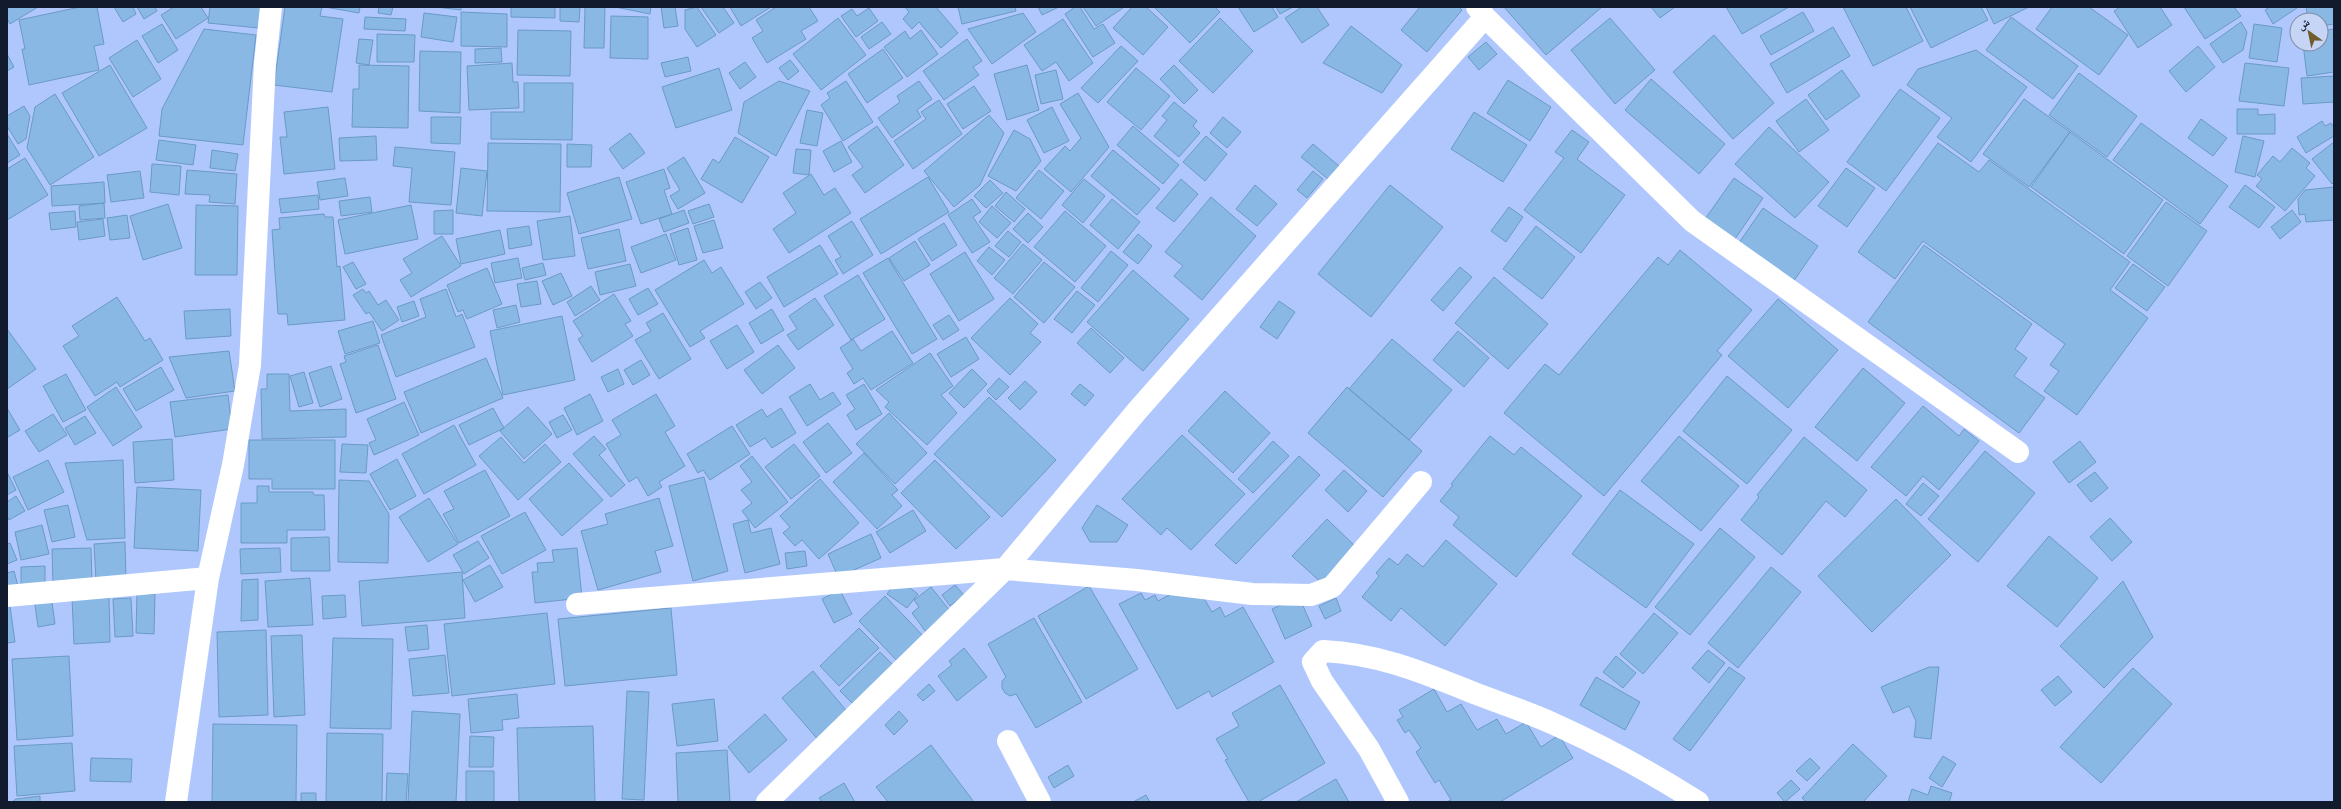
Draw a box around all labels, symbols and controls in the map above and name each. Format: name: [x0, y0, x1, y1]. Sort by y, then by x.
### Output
north arrow: [2289, 12, 2329, 52]
text: ش: [2295, 14, 2313, 34]

